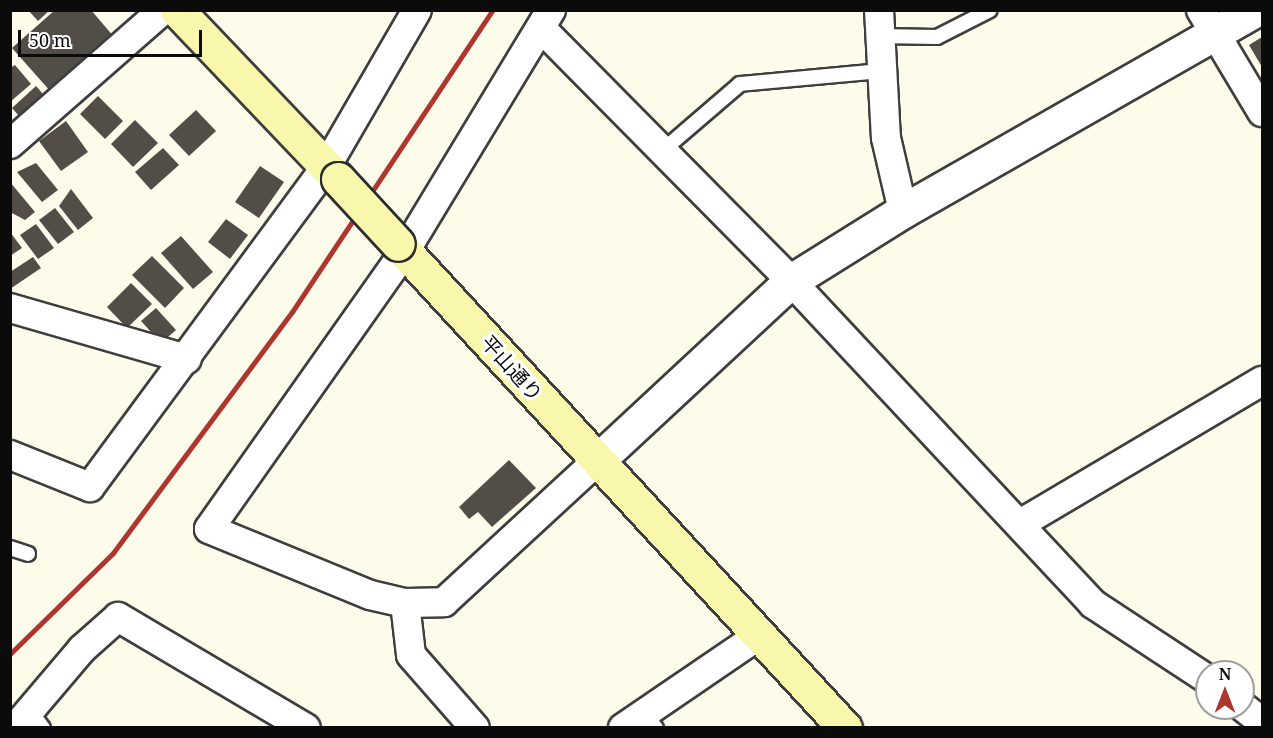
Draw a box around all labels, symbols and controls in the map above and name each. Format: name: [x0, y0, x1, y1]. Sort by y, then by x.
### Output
scale bar: [21, 18, 206, 56]
text: 50 m: [29, 28, 71, 52]
street label: 平山通り: [476, 330, 548, 406]
north arrow: [1195, 660, 1255, 720]
text: N: [1219, 663, 1231, 685]

